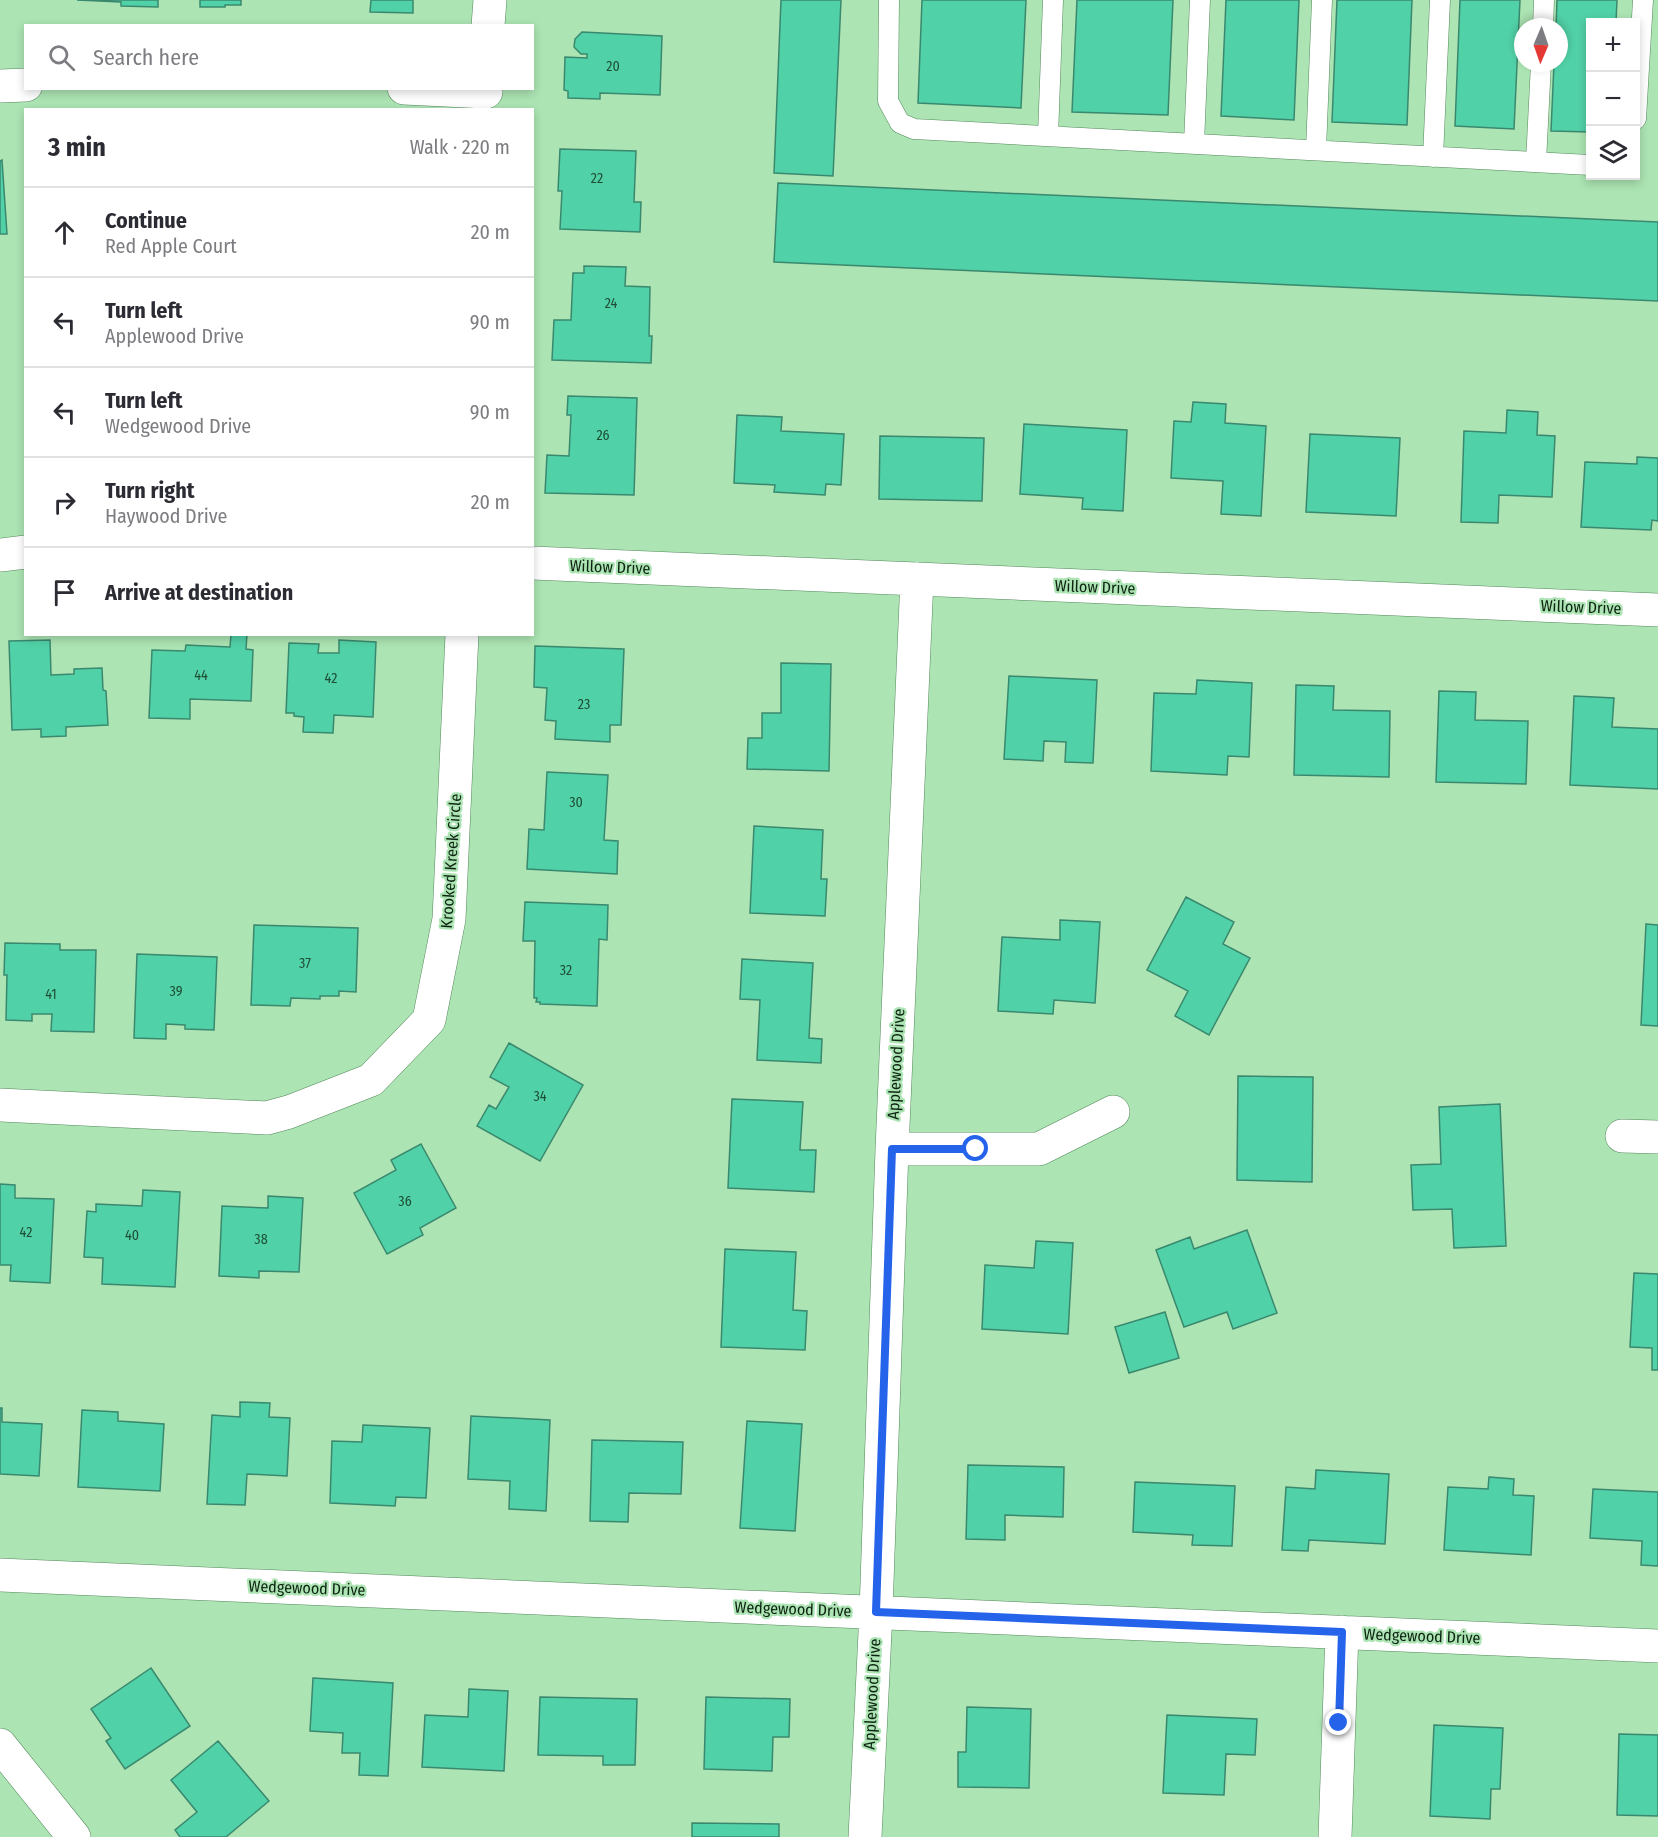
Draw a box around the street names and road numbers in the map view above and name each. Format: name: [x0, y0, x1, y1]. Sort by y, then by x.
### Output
street label: Willow Drive: [569, 556, 651, 578]
street label: Willow Drive: [1054, 576, 1136, 598]
street label: Willow Drive: [1540, 596, 1622, 618]
street label: Krooked Kreek Circle: [437, 793, 465, 929]
street label: Applewood Drive: [884, 1008, 908, 1120]
street label: Wedgewood Drive: [248, 1576, 366, 1600]
street label: Wedgewood Drive: [734, 1597, 852, 1621]
street label: Wedgewood Drive: [1363, 1624, 1481, 1648]
street label: Applewood Drive: [860, 1638, 884, 1750]

